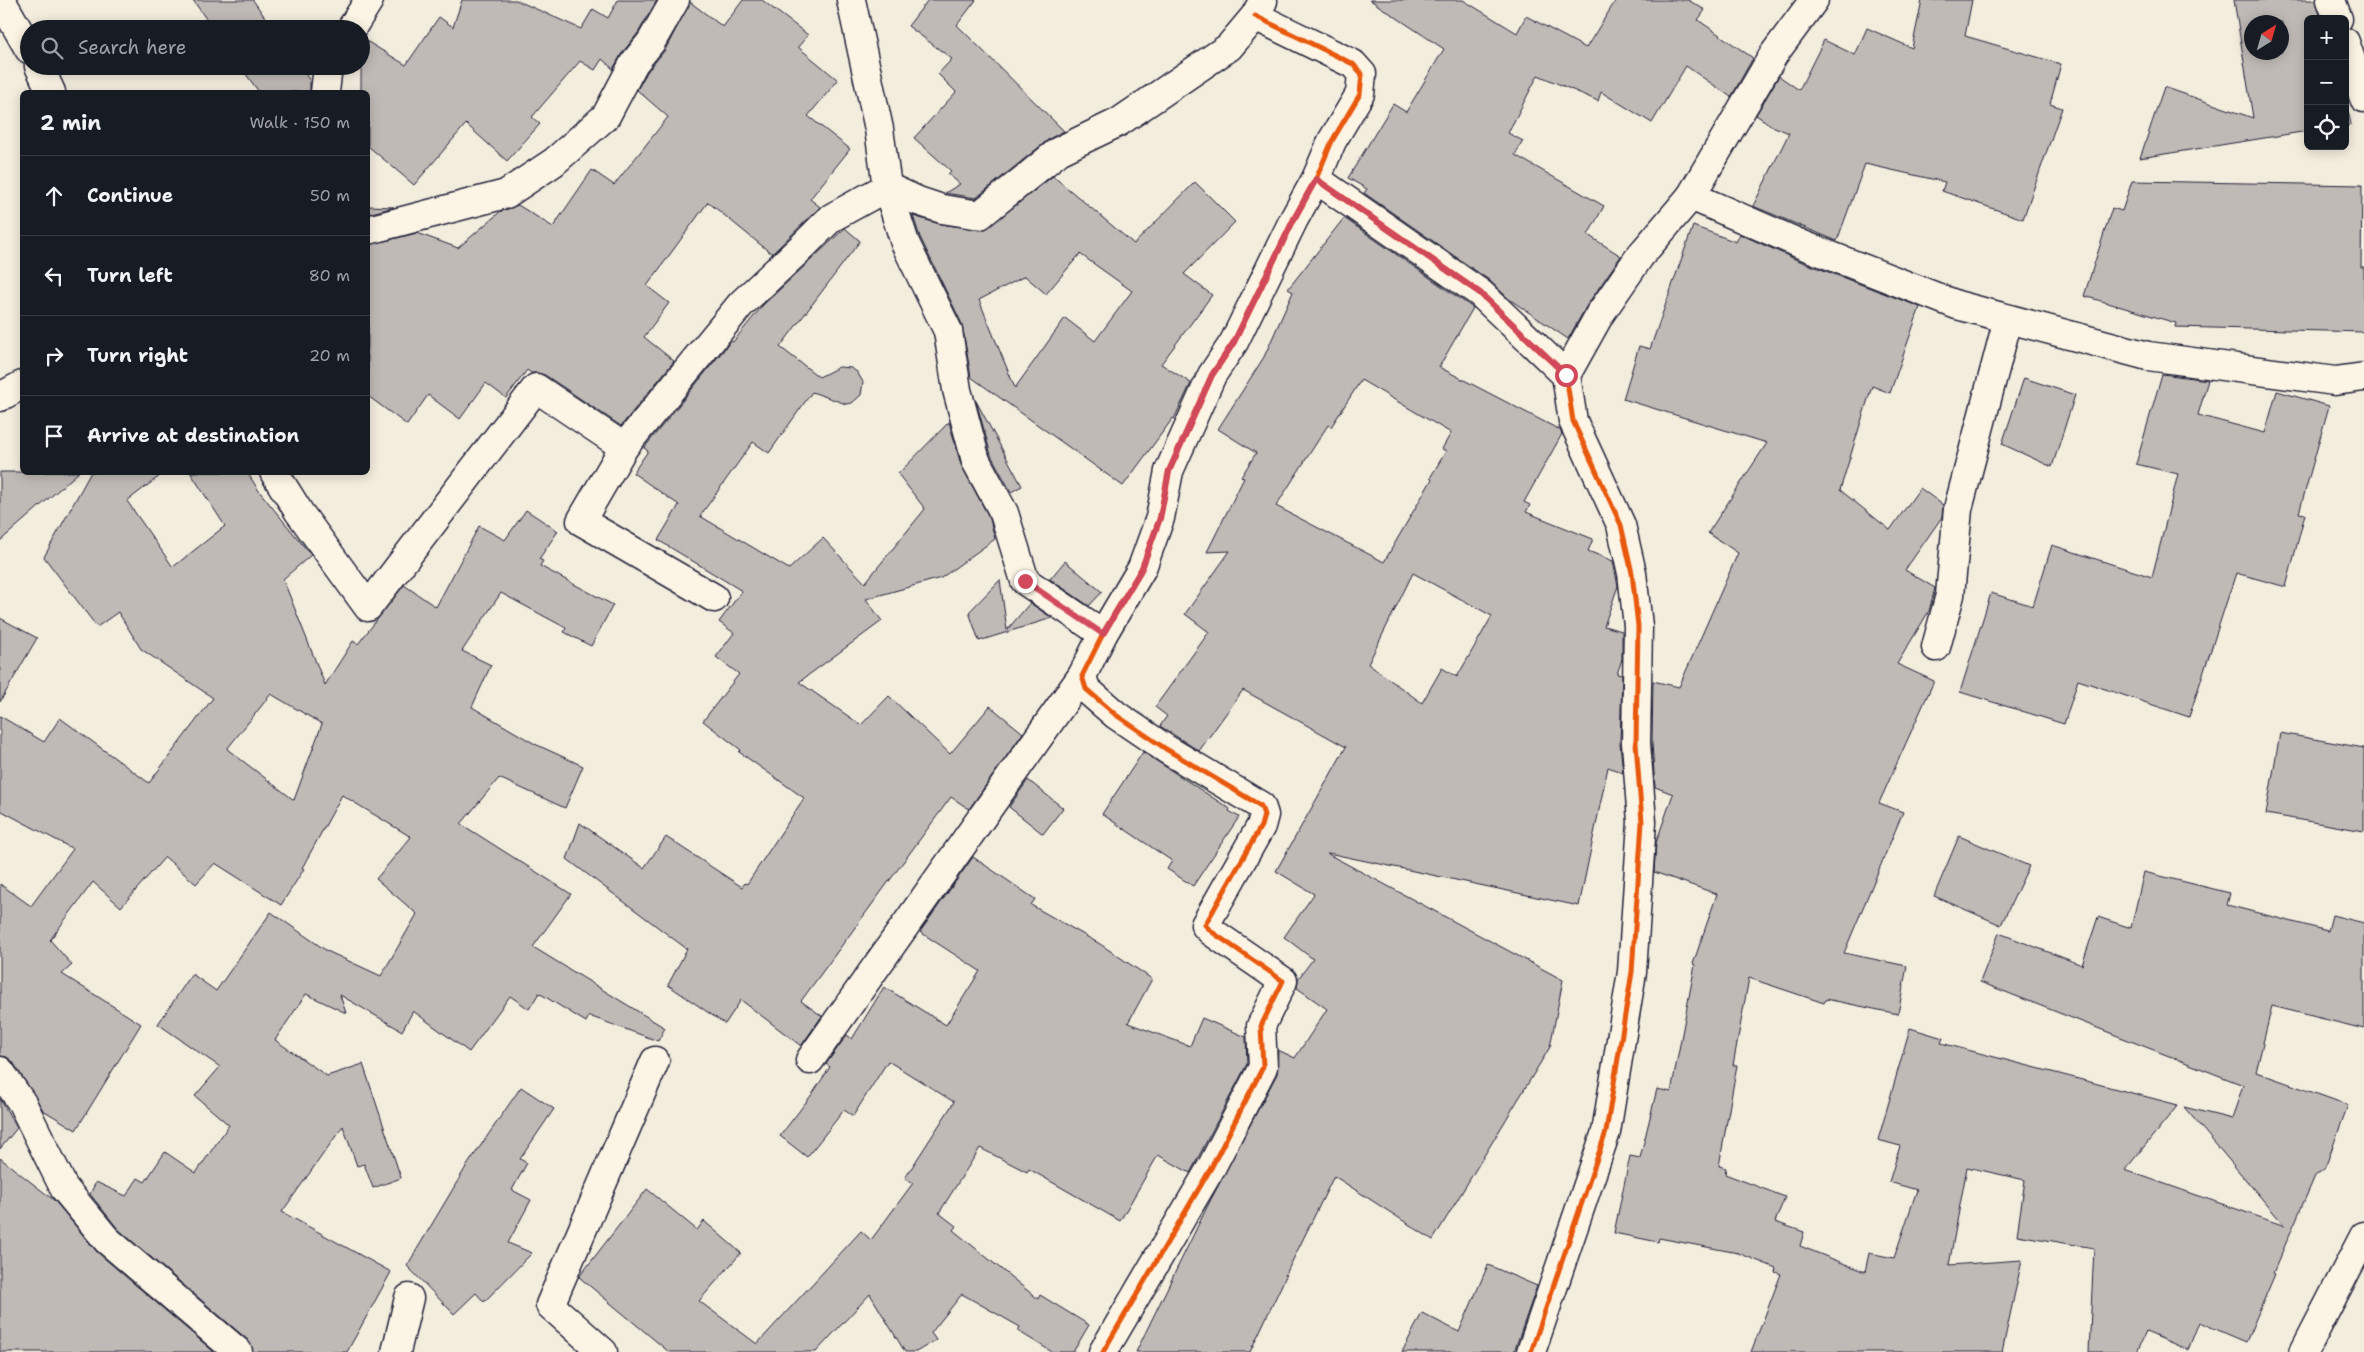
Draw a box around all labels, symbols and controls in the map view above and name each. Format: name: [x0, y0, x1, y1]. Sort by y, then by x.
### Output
north arrow: [2244, 15, 2289, 60]
map controls: [2304, 15, 2349, 150]
button: +: [2304, 15, 2349, 60]
search box: [20, 20, 370, 75]
icon: search: [38, 34, 66, 62]
text: Search here: [78, 35, 187, 60]
button: −: [2304, 60, 2349, 105]
button: locate: [2304, 105, 2349, 150]
text: 2 min: [40, 109, 101, 137]
text: Walk · 150 m: [249, 112, 350, 133]
icon: ahead: [40, 182, 68, 210]
text: Continue: [87, 183, 173, 208]
text: 50 m: [310, 185, 350, 206]
icon: left: [40, 262, 68, 290]
text: Turn left: [87, 263, 173, 288]
text: 80 m: [309, 265, 350, 286]
icon: right: [40, 342, 68, 370]
text: Turn right: [87, 343, 188, 368]
text: 20 m: [309, 345, 350, 366]
route start: [1555, 364, 1578, 387]
icon: arrive: [40, 422, 68, 450]
text: Arrive at destination: [87, 423, 299, 448]
route end: [1014, 570, 1037, 593]

